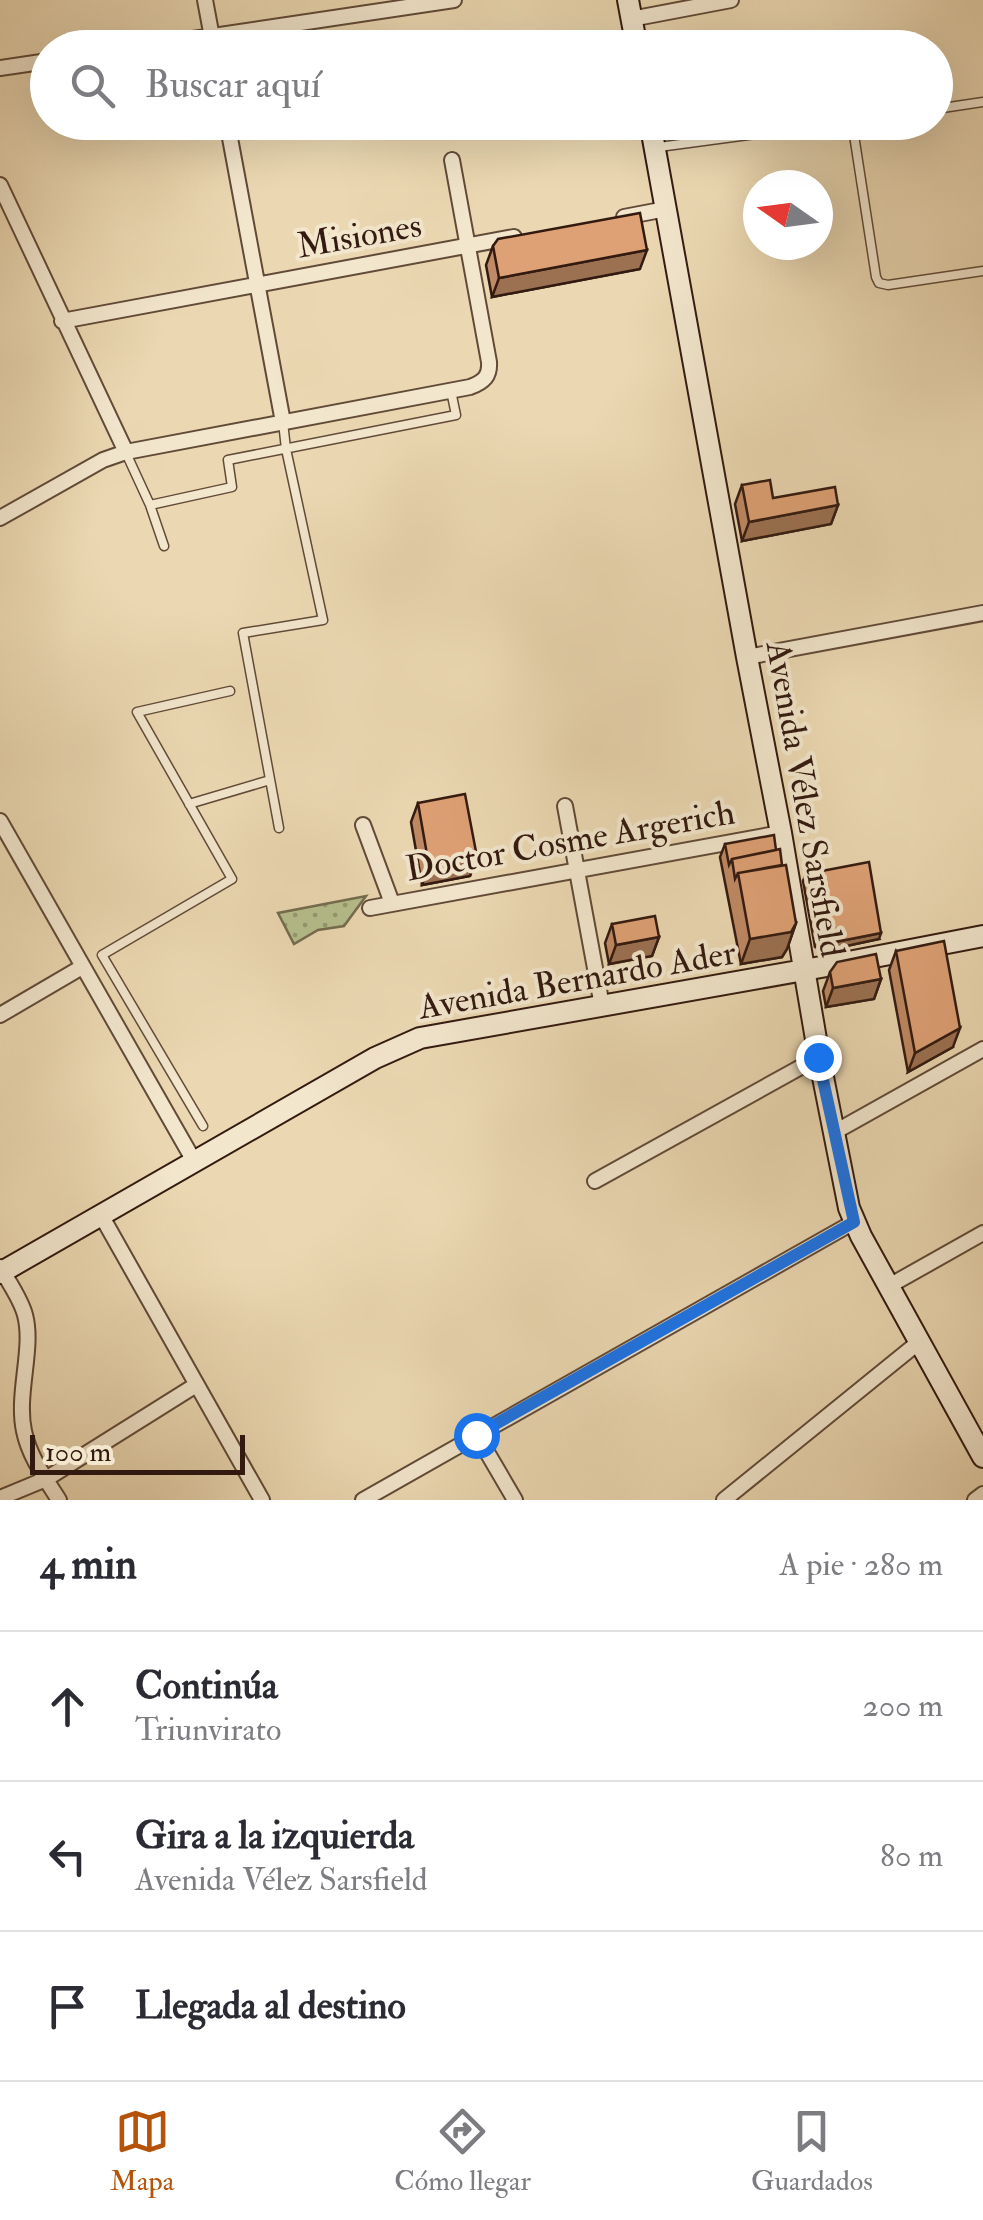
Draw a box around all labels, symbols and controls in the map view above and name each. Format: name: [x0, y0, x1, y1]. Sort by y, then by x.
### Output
search box: [30, 30, 953, 140]
icon: search: [65, 58, 120, 113]
text: Buscar aquí: [145, 61, 321, 109]
north arrow: [743, 170, 833, 260]
street label: Misiones: [293, 203, 425, 269]
street label: Avenida Vélez Sarsfield: [755, 637, 854, 961]
street label: Doctor Cosme Argerich: [402, 790, 738, 892]
street label: Avenida Bernardo Ader: [414, 930, 739, 1030]
route end: [796, 1035, 842, 1081]
route start: [454, 1413, 500, 1459]
scale bar: [30, 1430, 245, 1474]
text: 100 m: [45, 1435, 111, 1470]
text: 4 min: [40, 1539, 137, 1591]
text: A pie · 280 m: [779, 1545, 943, 1585]
text: Continúa: [135, 1662, 278, 1710]
icon: ahead: [40, 1679, 95, 1734]
text: 200 m: [862, 1686, 943, 1726]
text: Triunvirato: [135, 1710, 281, 1750]
text: Gira a la izquierda: [135, 1812, 414, 1860]
icon: left: [40, 1829, 95, 1884]
text: 80 m: [880, 1836, 943, 1876]
text: Avenida Vélez Sarsfield: [135, 1860, 428, 1900]
icon: arrive: [40, 1979, 95, 2034]
text: Llegada al destino: [135, 1982, 406, 2030]
tab: Mapa: [110, 2104, 174, 2199]
tab: Cómo llegar: [394, 2104, 531, 2199]
tab: Guardados: [751, 2104, 873, 2199]

